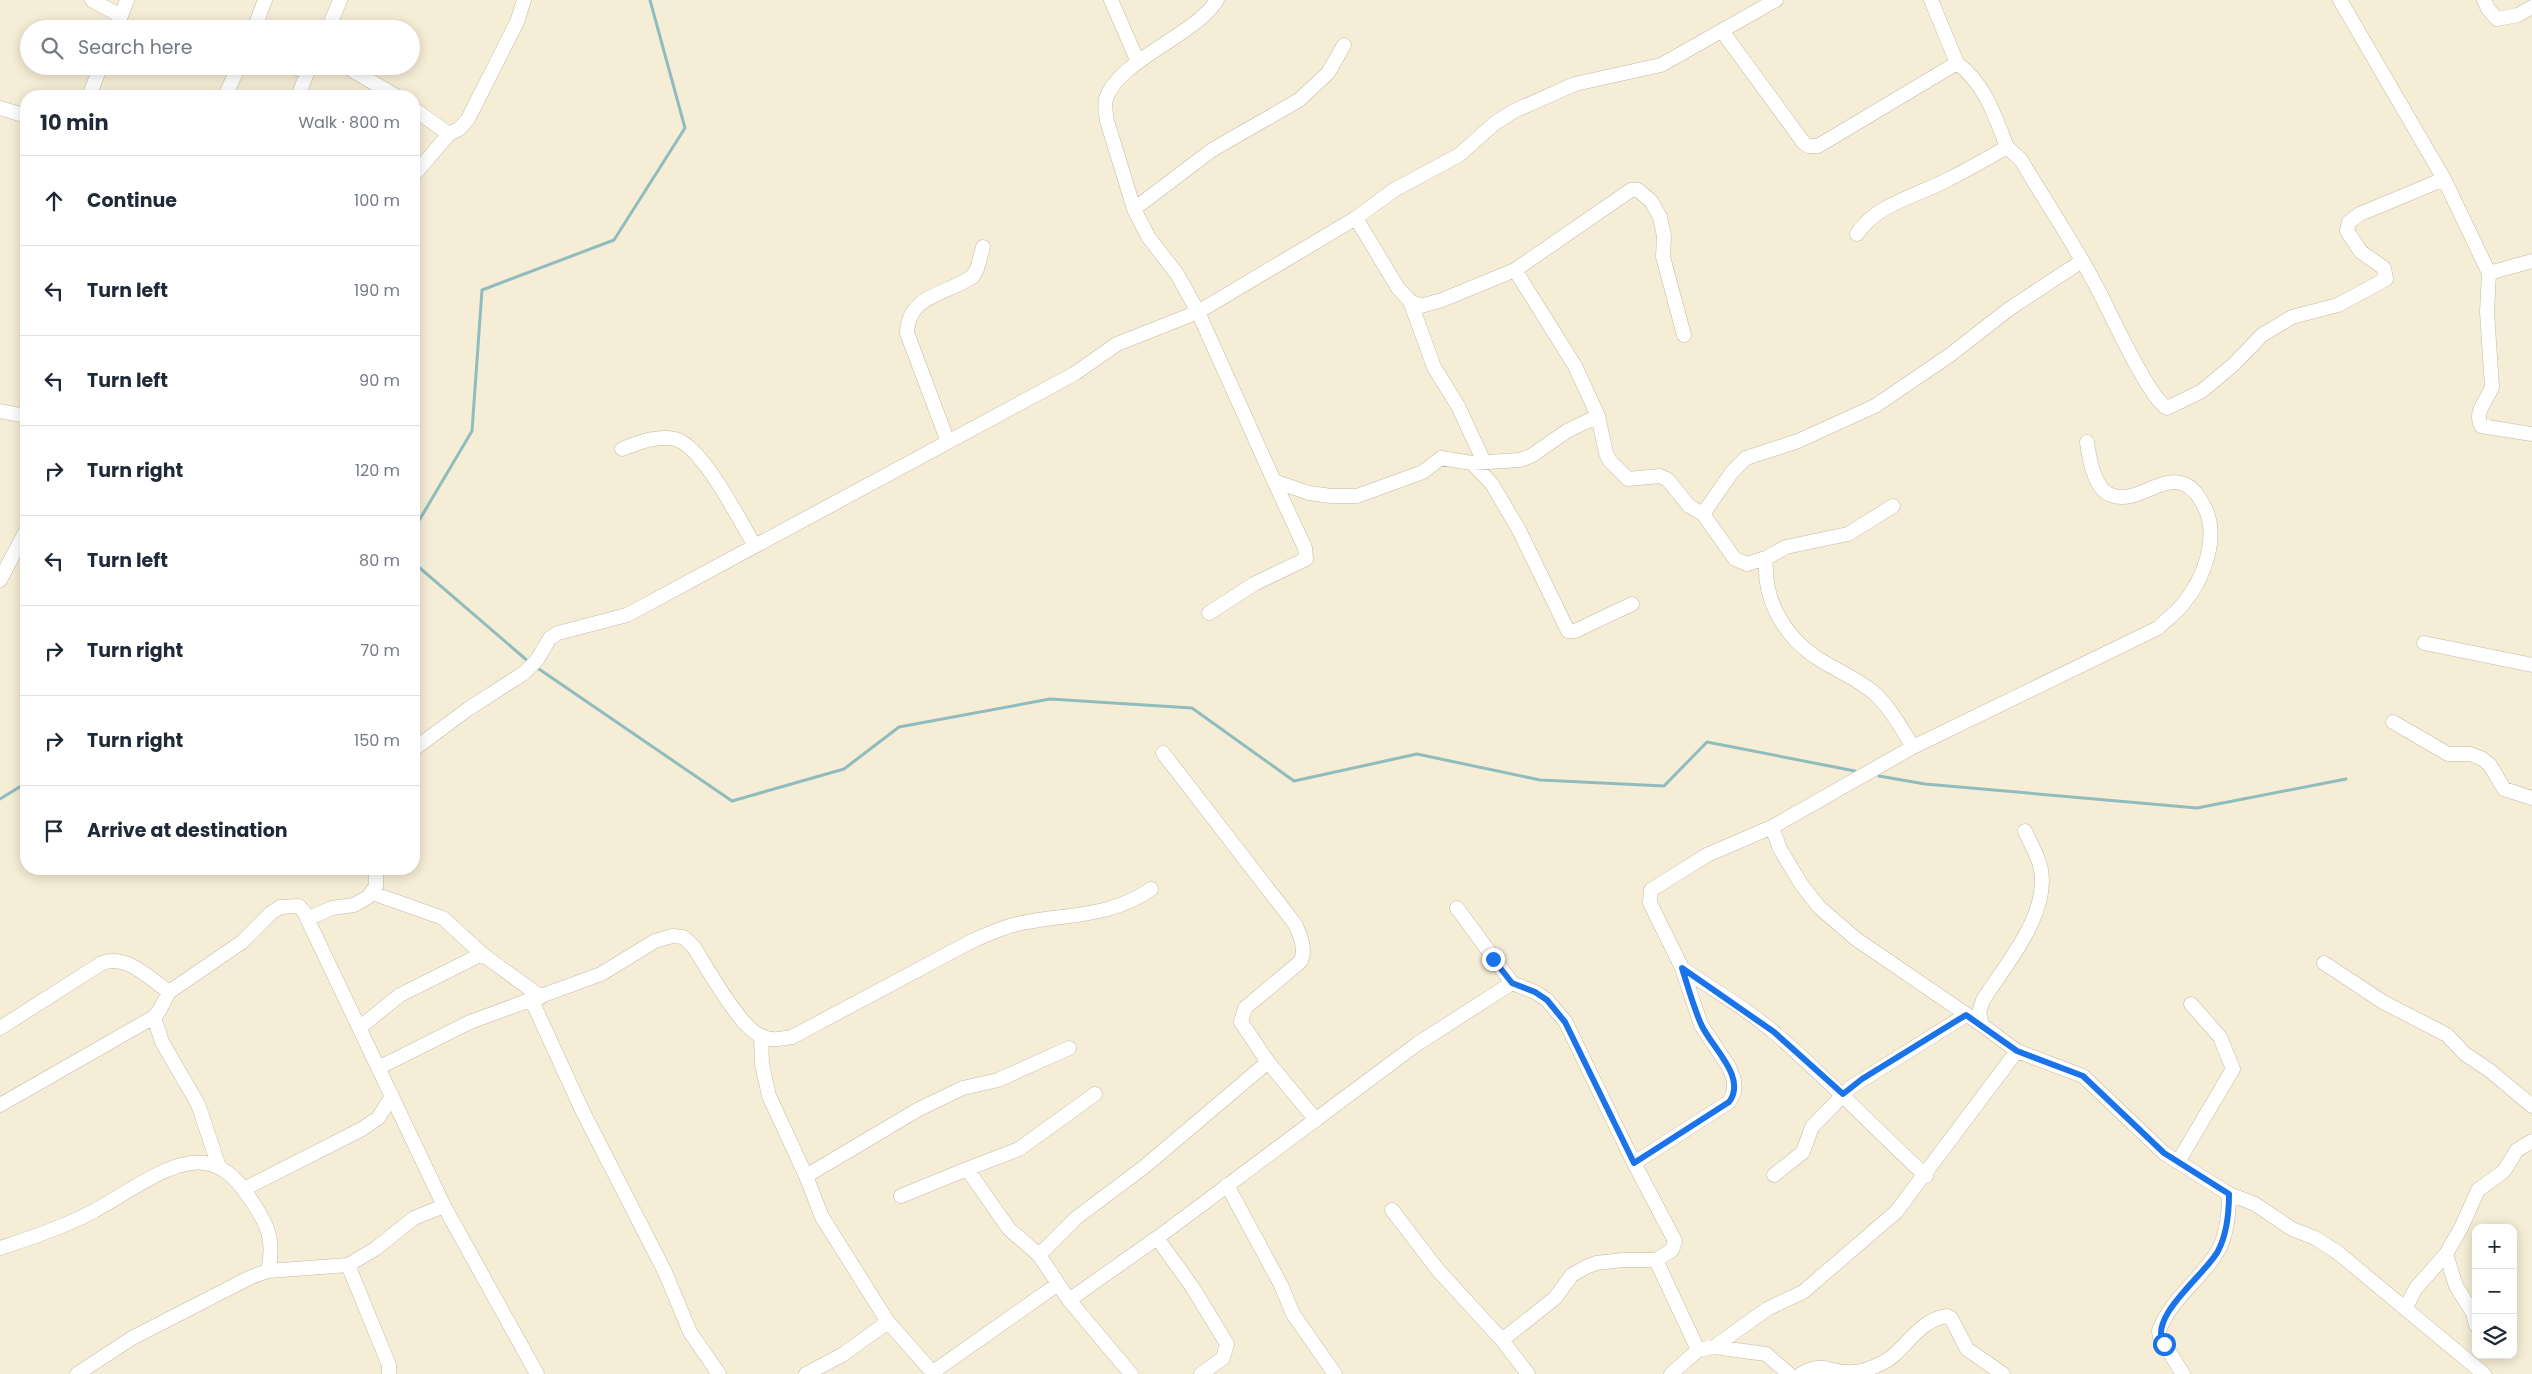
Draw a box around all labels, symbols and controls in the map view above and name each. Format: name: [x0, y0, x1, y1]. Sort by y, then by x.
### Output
search box: [20, 20, 420, 75]
icon: search: [38, 34, 66, 62]
text: Search here: [78, 34, 192, 61]
text: 10 min: [40, 108, 109, 137]
text: Walk · 800 m: [299, 111, 400, 134]
icon: ahead: [40, 187, 68, 215]
text: Continue: [87, 187, 177, 214]
text: 100 m: [354, 189, 400, 212]
icon: left: [40, 277, 68, 305]
text: Turn left: [87, 277, 168, 304]
text: 190 m: [354, 279, 400, 302]
icon: left: [40, 367, 68, 395]
text: Turn left: [87, 367, 168, 394]
text: 90 m: [359, 369, 400, 392]
icon: right: [40, 457, 68, 485]
text: Turn right: [87, 457, 183, 484]
text: 120 m: [355, 459, 400, 482]
icon: left: [40, 547, 68, 575]
text: Turn left: [87, 547, 168, 574]
text: 80 m: [359, 549, 400, 572]
icon: right: [40, 637, 68, 665]
text: Turn right: [87, 637, 183, 664]
text: 70 m: [360, 639, 400, 662]
icon: right: [40, 727, 68, 755]
text: Turn right: [87, 727, 183, 754]
text: 150 m: [354, 729, 400, 752]
icon: arrive: [40, 817, 68, 845]
text: Arrive at destination: [87, 817, 288, 844]
route end: [1482, 948, 1505, 971]
map controls: [2472, 1224, 2517, 1359]
button: +: [2472, 1224, 2517, 1269]
button: −: [2472, 1269, 2517, 1314]
button: layers: [2472, 1314, 2517, 1359]
route start: [2153, 1333, 2176, 1356]

